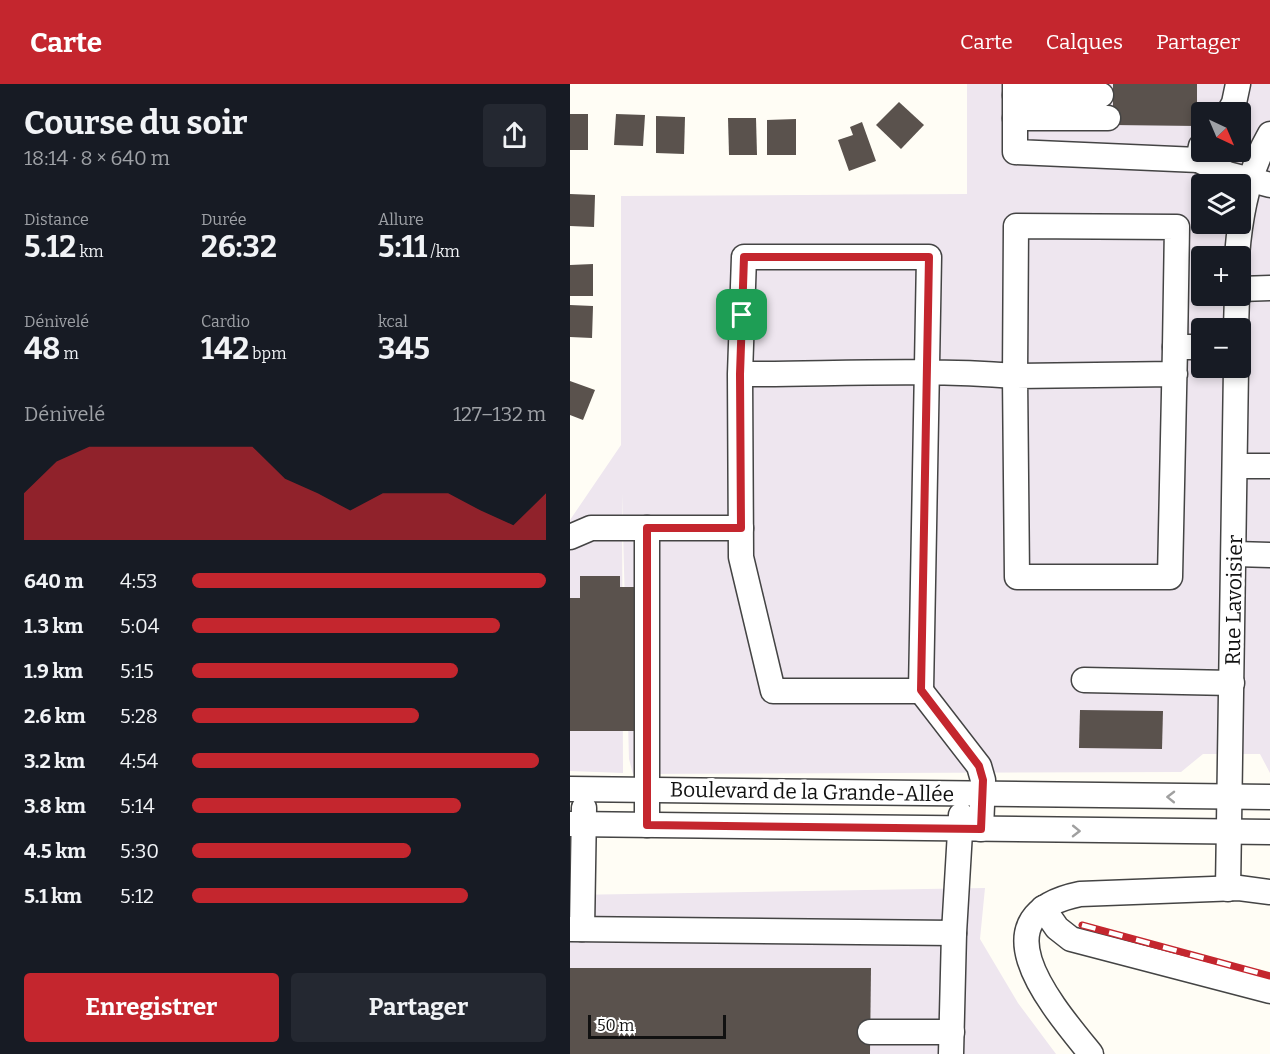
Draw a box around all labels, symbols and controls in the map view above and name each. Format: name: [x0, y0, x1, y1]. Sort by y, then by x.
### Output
text: Carte: [30, 26, 102, 59]
text: Carte: [960, 29, 1013, 55]
text: Calques: [1046, 29, 1123, 55]
text: Partager: [1156, 29, 1240, 55]
north arrow: [1191, 102, 1251, 162]
map controls: [1191, 102, 1251, 378]
text: Course du soir: [24, 103, 248, 143]
button: share: [483, 104, 546, 167]
text: 18:14 · 8 × 640 m: [24, 146, 170, 170]
button: layers: [1191, 174, 1251, 234]
text: Distance: [24, 210, 89, 229]
text: Durée: [201, 210, 246, 229]
text: Allure: [378, 210, 424, 229]
text: 5.12: [24, 229, 76, 265]
text: 26:32: [201, 229, 277, 265]
text: 5:11: [378, 229, 427, 265]
text: km: [76, 242, 103, 261]
text: /km: [427, 242, 460, 261]
button: +: [1191, 246, 1251, 306]
pin: [716, 289, 767, 340]
icon: arrive: [725, 298, 758, 331]
text: Dénivelé: [24, 312, 89, 331]
text: Cardio: [201, 312, 250, 331]
text: kcal: [378, 312, 408, 331]
button: −: [1191, 318, 1251, 378]
text: 48: [24, 331, 60, 367]
text: 142: [201, 331, 249, 367]
text: 345: [378, 331, 430, 367]
text: m: [60, 344, 79, 363]
text: bpm: [249, 344, 286, 363]
text: Dénivelé: [24, 402, 105, 426]
text: 127–132 m: [453, 402, 546, 426]
street label: Rue Lavoisier: [1220, 535, 1248, 665]
text: 640 m: [24, 569, 84, 593]
text: 4:53: [120, 569, 158, 593]
text: 1.3 km: [24, 614, 83, 638]
text: 5:04: [120, 614, 159, 638]
text: 1.9 km: [24, 659, 83, 683]
text: 5:15: [120, 659, 154, 683]
text: 2.6 km: [24, 704, 86, 728]
text: 5:28: [120, 704, 158, 728]
text: 3.2 km: [24, 749, 85, 773]
text: 4:54: [120, 749, 158, 773]
street label: Boulevard de la Grande-Allée: [670, 777, 954, 807]
one-way arrow: [1166, 791, 1175, 803]
text: 3.8 km: [24, 794, 86, 818]
text: 5:14: [120, 794, 155, 818]
one-way arrow: [1072, 825, 1081, 837]
text: 4.5 km: [24, 839, 86, 863]
text: 5:30: [120, 839, 159, 863]
text: 5.1 km: [24, 884, 82, 908]
text: 5:12: [120, 884, 154, 908]
button: Enregistrer: [24, 973, 279, 1042]
button: Partager: [291, 973, 546, 1042]
scale bar: [588, 1012, 726, 1040]
text: 50 m: [597, 1016, 634, 1035]

